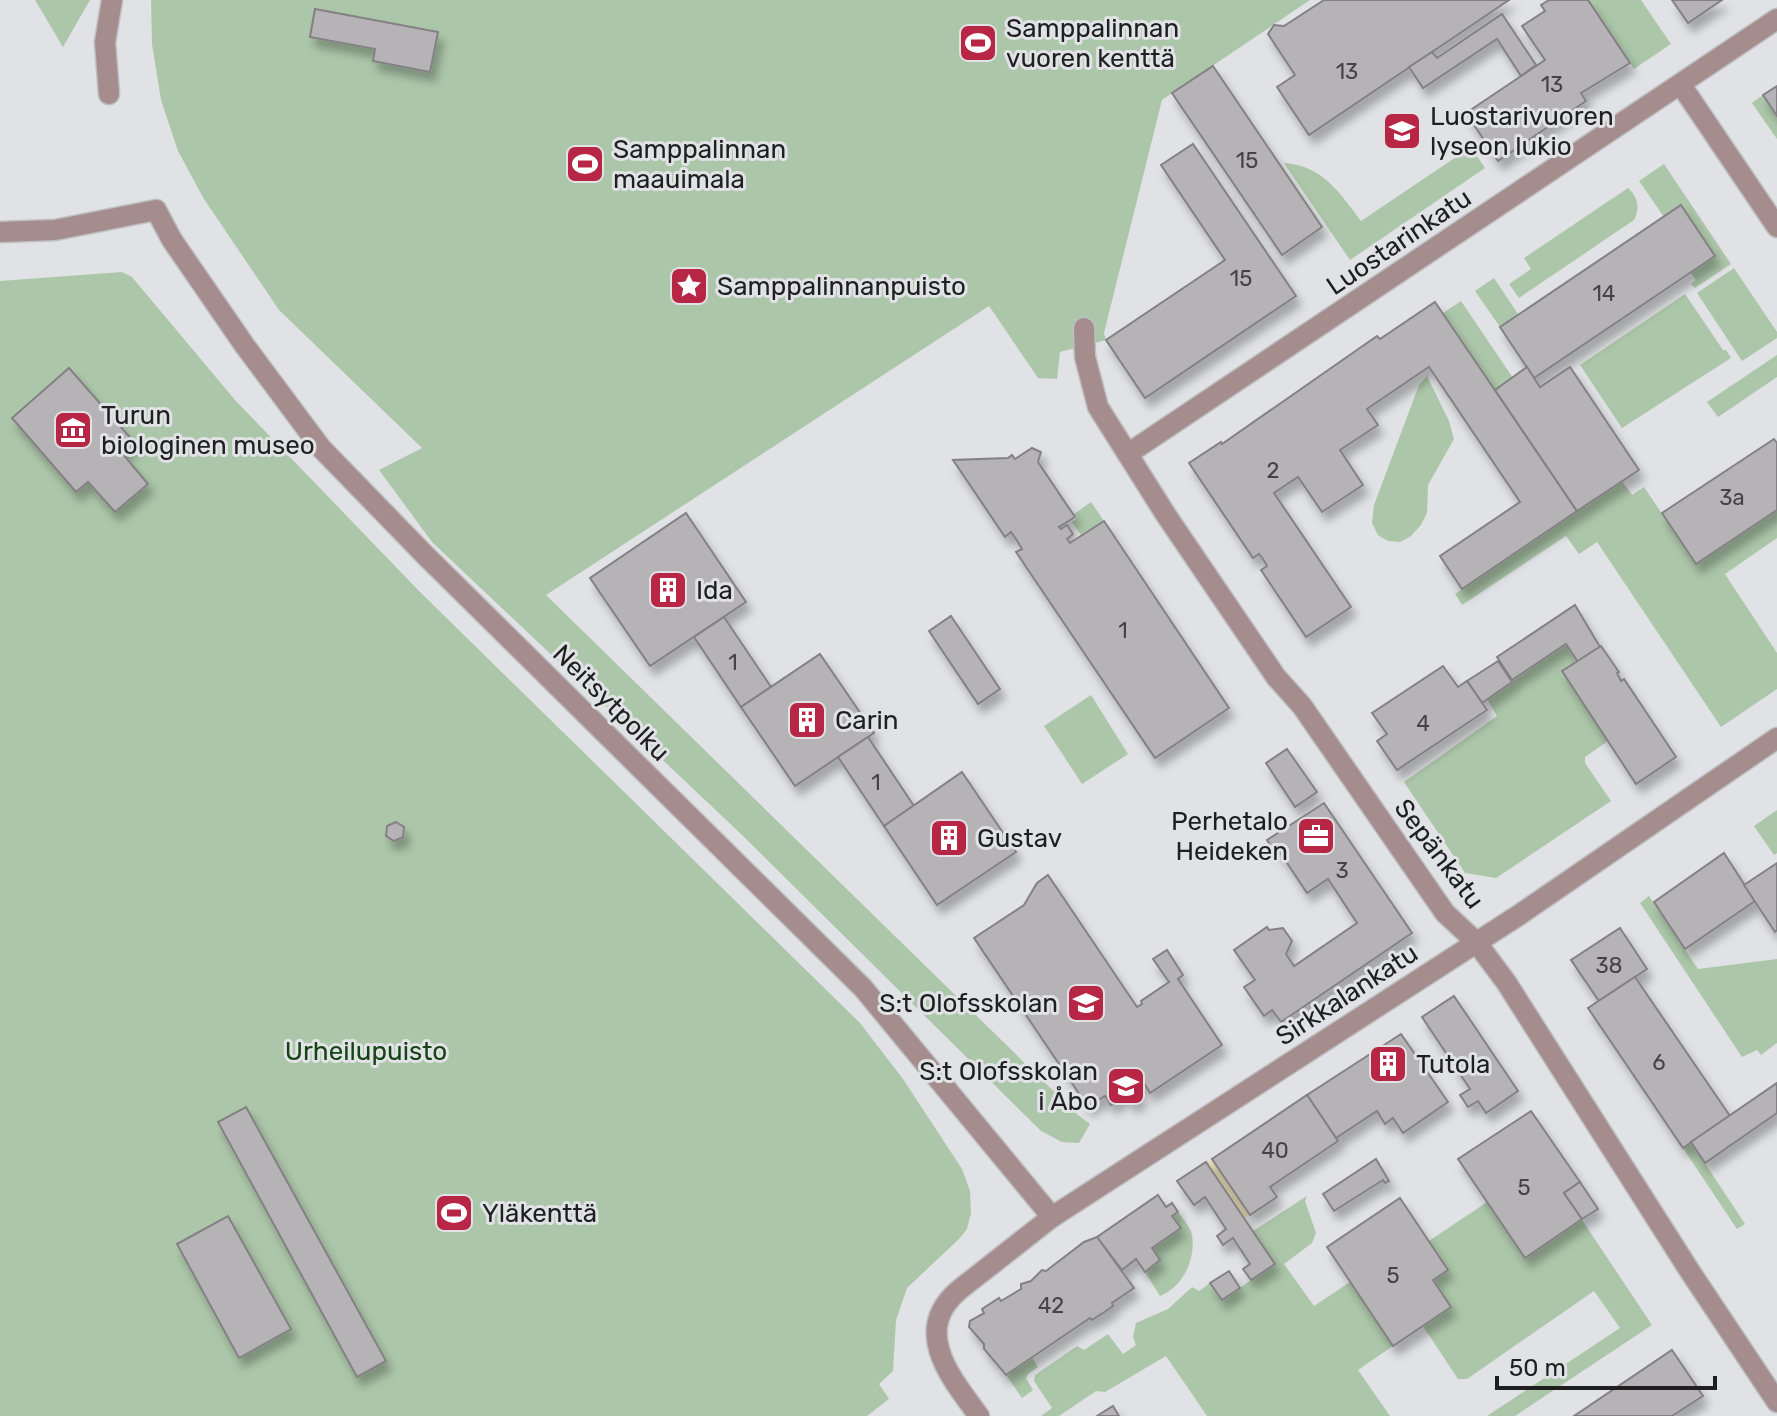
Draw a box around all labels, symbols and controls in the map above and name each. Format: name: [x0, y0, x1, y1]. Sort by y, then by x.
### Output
place label: Samppalinnan vuoren kenttä: [1006, 13, 1179, 74]
sports icon: Samppalinnan vuoren kenttä: [957, 22, 999, 64]
house number: 13: [1336, 58, 1358, 85]
house number: 13: [1541, 71, 1563, 98]
place label: Luostarivuoren lyseon lukio: [1430, 101, 1614, 162]
school or university icon: Luostarivuoren lyseon lukio: [1381, 110, 1423, 152]
place label: Samppalinnan maauimala: [613, 134, 786, 195]
sports icon: Samppalinnan maauimala: [564, 143, 606, 185]
house number: 15: [1236, 147, 1258, 174]
street label: Luostarinkatu: [1321, 182, 1477, 302]
place icon: Samppalinnanpuisto: [668, 265, 710, 307]
house number: 15: [1230, 265, 1252, 292]
place label: Samppalinnanpuisto: [717, 271, 966, 302]
house number: 14: [1592, 280, 1616, 307]
place label: Turun biologinen museo: [101, 400, 315, 461]
museum icon: Turun biologinen museo: [52, 409, 94, 451]
house number: 2: [1267, 457, 1279, 484]
house number: 3a: [1719, 484, 1745, 511]
building icon: Ida: [647, 569, 689, 611]
place label: Ida: [696, 575, 733, 606]
house number: 1: [1118, 617, 1128, 644]
street label: Neitsytpolku: [546, 638, 676, 768]
house number: 1: [728, 649, 738, 676]
building icon: Carin: [786, 699, 828, 741]
place label: Carin: [835, 705, 899, 736]
house number: 4: [1416, 710, 1430, 737]
house number: 1: [871, 769, 881, 796]
street label: Sepänkatu: [1388, 793, 1490, 915]
place label: Perhetalo Heideken: [1171, 806, 1288, 867]
office icon: Perhetalo Heideken: [1295, 815, 1337, 857]
building icon: Gustav: [928, 817, 970, 859]
place label: Gustav: [977, 823, 1062, 854]
house number: 3: [1335, 857, 1349, 884]
street label: Sirkkalankatu: [1270, 938, 1424, 1052]
house number: 38: [1595, 952, 1623, 979]
school or university icon: S:t Olofsskolan: [1065, 982, 1107, 1024]
place label: S:t Olofsskolan: [879, 988, 1058, 1019]
park label: Urheilupuisto: [285, 1036, 447, 1067]
building icon: Tutola: [1367, 1043, 1409, 1085]
place label: Tutola: [1416, 1049, 1490, 1080]
house number: 6: [1652, 1049, 1666, 1076]
place label: S:t Olofsskolan i Åbo: [919, 1056, 1098, 1117]
school or university icon: S:t Olofsskolan i Åbo: [1105, 1065, 1147, 1107]
house number: 40: [1261, 1137, 1289, 1164]
house number: 5: [1517, 1174, 1531, 1201]
sports icon: Yläkenttä: [433, 1192, 475, 1234]
place label: Yläkenttä: [482, 1198, 597, 1229]
house number: 5: [1386, 1262, 1400, 1289]
house number: 42: [1038, 1292, 1064, 1319]
scale bar: [1497, 1340, 1715, 1390]
text: 50 m: [1509, 1354, 1566, 1382]

